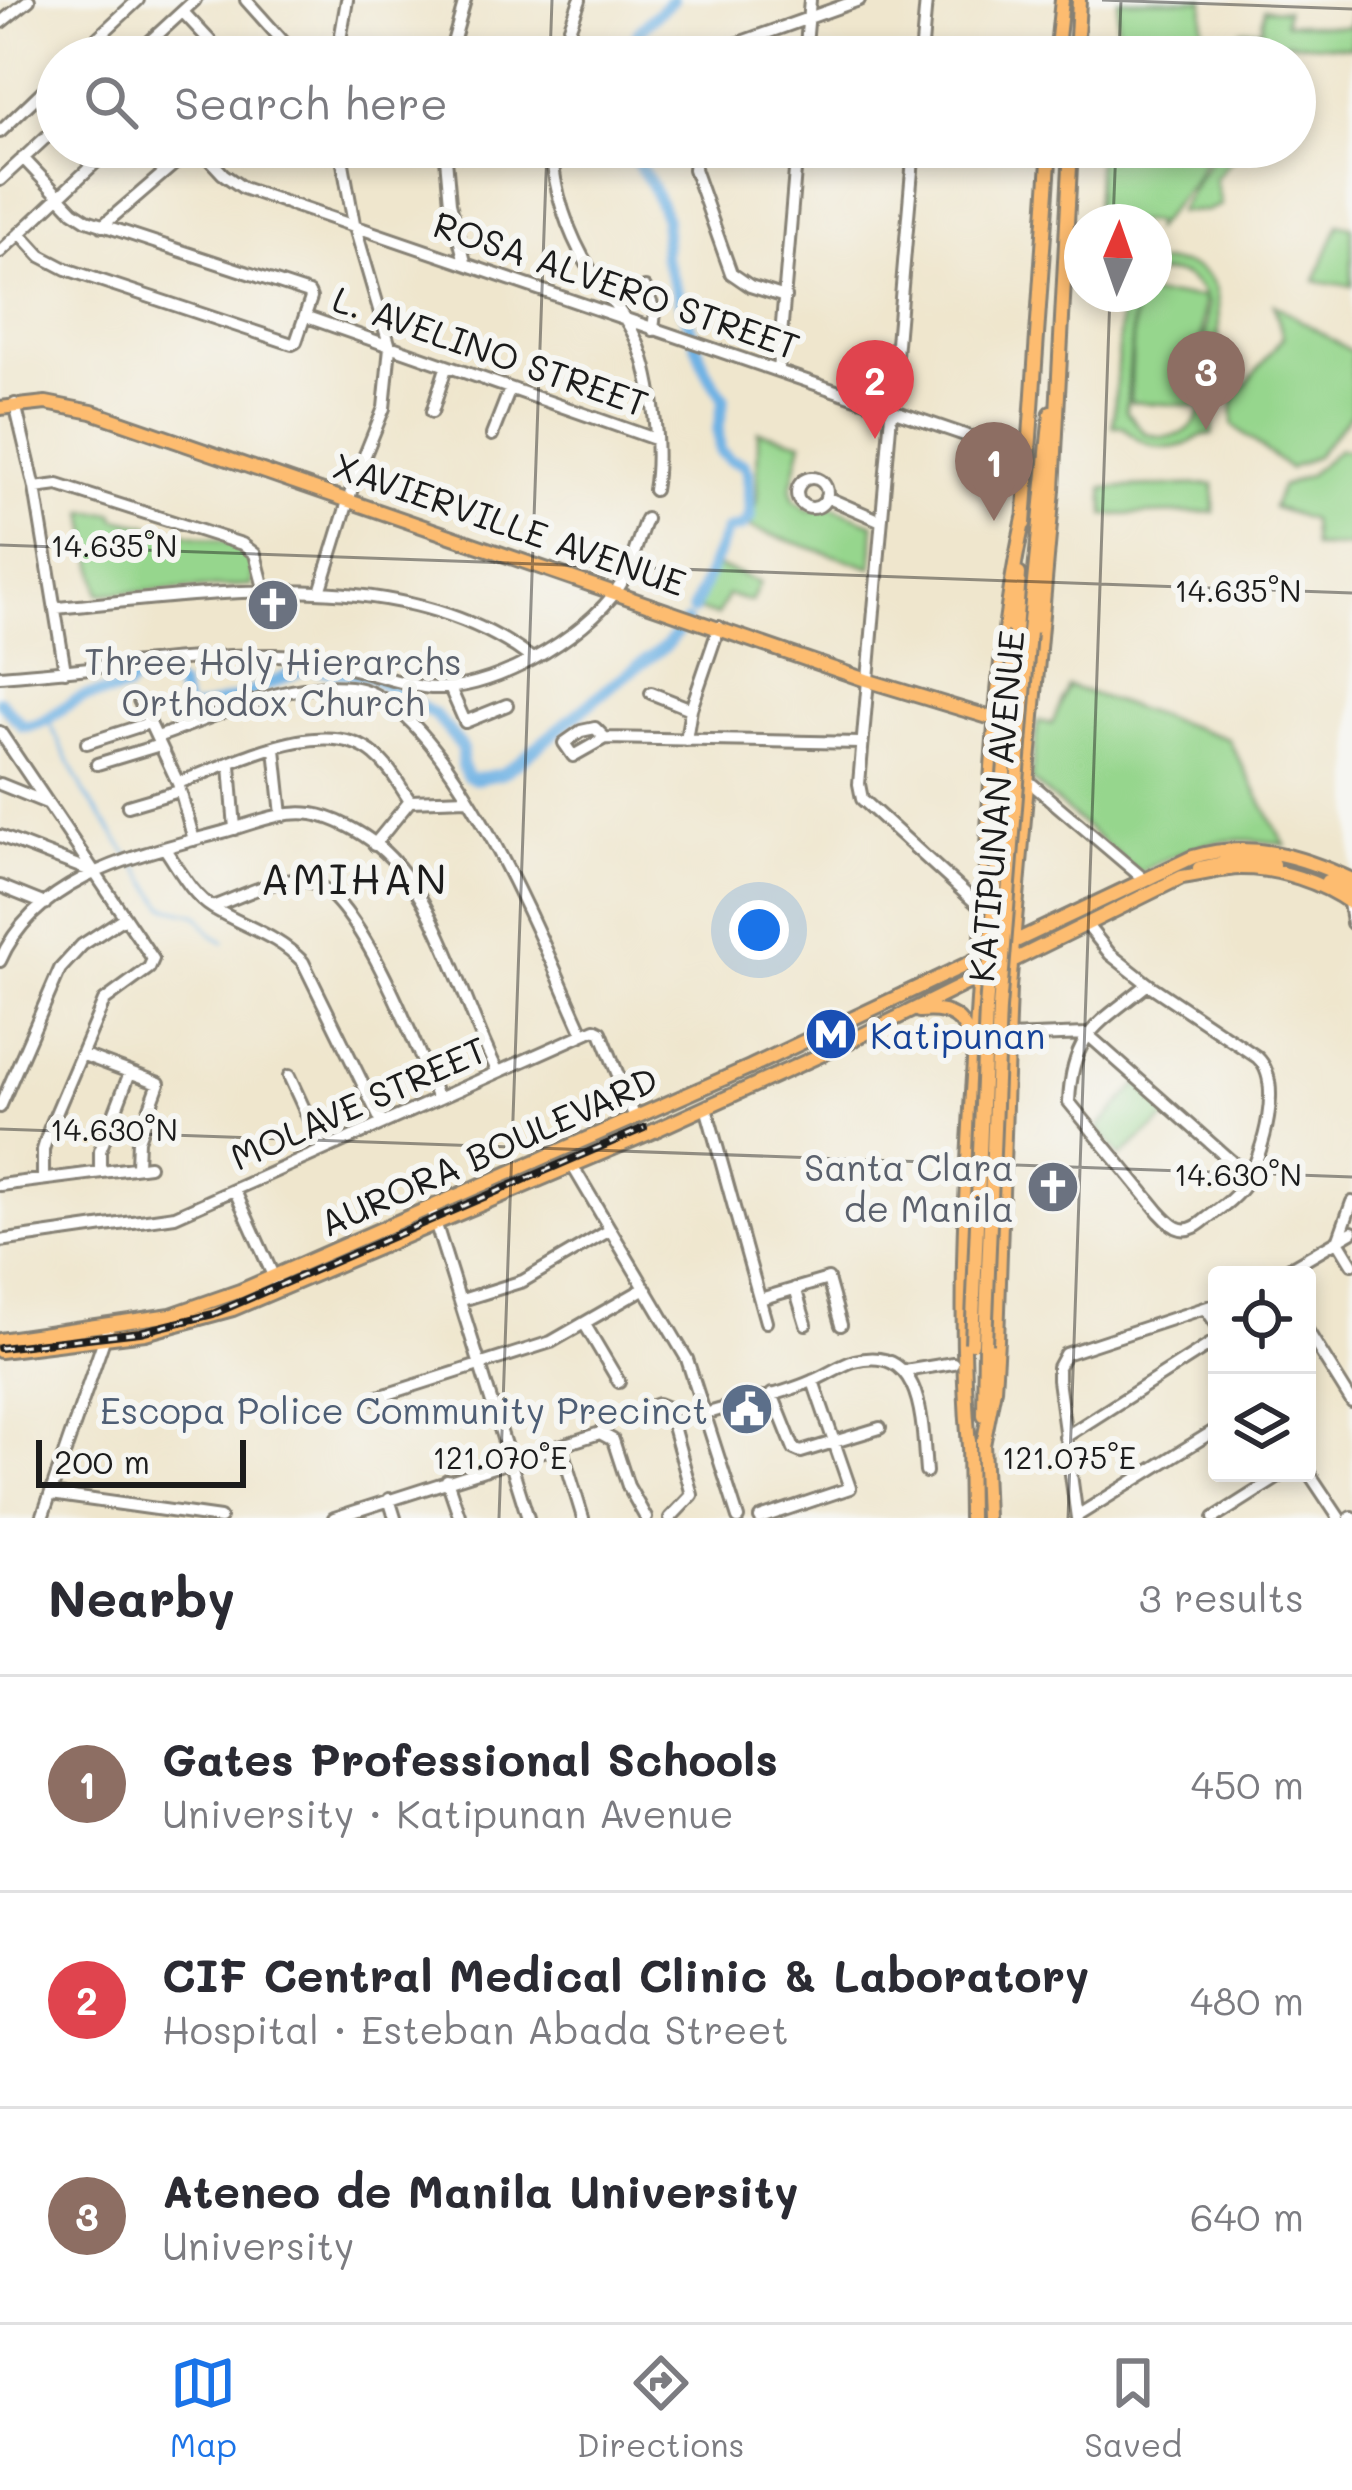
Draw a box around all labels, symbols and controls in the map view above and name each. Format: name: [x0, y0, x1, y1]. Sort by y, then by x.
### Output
search box: [36, 36, 1316, 168]
icon: search: [78, 69, 144, 135]
text: Search here: [174, 73, 448, 131]
street label: ROSA ALVERO STREET: [428, 199, 806, 369]
north arrow: [1064, 204, 1172, 312]
street label: L. AVELINO STREET: [327, 274, 655, 426]
pin: 3: [1167, 331, 1245, 430]
pin: 2: [836, 340, 914, 439]
pin: 1: [955, 422, 1033, 521]
street label: XAVIERVILLE AVENUE: [328, 441, 692, 605]
text: 14.635°N: [51, 525, 177, 565]
text: 14.635°N: [1175, 570, 1301, 610]
church icon: Three Holy Hierarchs Orthodox Church: [245, 577, 301, 633]
street label: KATIPUNAN AVENUE: [956, 628, 1034, 984]
place label: Three Holy Hierarchs Orthodox Church: [84, 637, 462, 725]
district label: AMIHAN: [261, 851, 449, 906]
your location: [729, 900, 789, 960]
metro station icon: Katipunan: [803, 1006, 859, 1062]
place label: Katipunan: [870, 1011, 1045, 1058]
street label: MOLAVE STREET: [223, 1024, 493, 1180]
street label: AURORA BOULEVARD: [312, 1054, 664, 1246]
text: 14.630°N: [50, 1109, 178, 1149]
place label: Santa Clara de Manila: [804, 1143, 1014, 1231]
text: 14.630°N: [1174, 1154, 1302, 1194]
church icon: Santa Clara de Manila: [1025, 1159, 1081, 1215]
map controls: [1208, 1266, 1316, 1482]
button: locate: [1208, 1266, 1316, 1374]
button: layers: [1208, 1374, 1316, 1482]
public building icon: Escopa Police Community Precinct: [719, 1381, 775, 1437]
place label: Escopa Police Community Precinct: [100, 1386, 708, 1434]
scale bar: [36, 1434, 246, 1487]
text: 121.070°E: [433, 1437, 567, 1477]
text: 121.075°E: [1002, 1437, 1136, 1477]
text: 200 m: [54, 1439, 150, 1482]
text: Nearby: [48, 1563, 235, 1630]
text: 3 results: [1139, 1571, 1304, 1622]
text: Gates Professional Schools: [162, 1729, 778, 1787]
text: 1: [78, 1758, 96, 1809]
text: 450 m: [1191, 1758, 1304, 1809]
text: University · Katipunan Avenue: [162, 1787, 734, 1838]
text: CIF Central Medical Clinic & Laboratory: [162, 1945, 1089, 2003]
text: 2: [76, 1974, 98, 2025]
text: 480 m: [1190, 1974, 1304, 2025]
text: Hospital · Esteban Abada Street: [162, 2003, 789, 2054]
text: Ateneo de Manila University: [162, 2161, 799, 2219]
text: 3: [75, 2190, 99, 2241]
text: 640 m: [1190, 2190, 1304, 2241]
text: University: [162, 2219, 354, 2270]
tab: Map: [170, 2350, 237, 2465]
tab: Directions: [577, 2350, 744, 2465]
tab: Saved: [1084, 2350, 1182, 2465]

